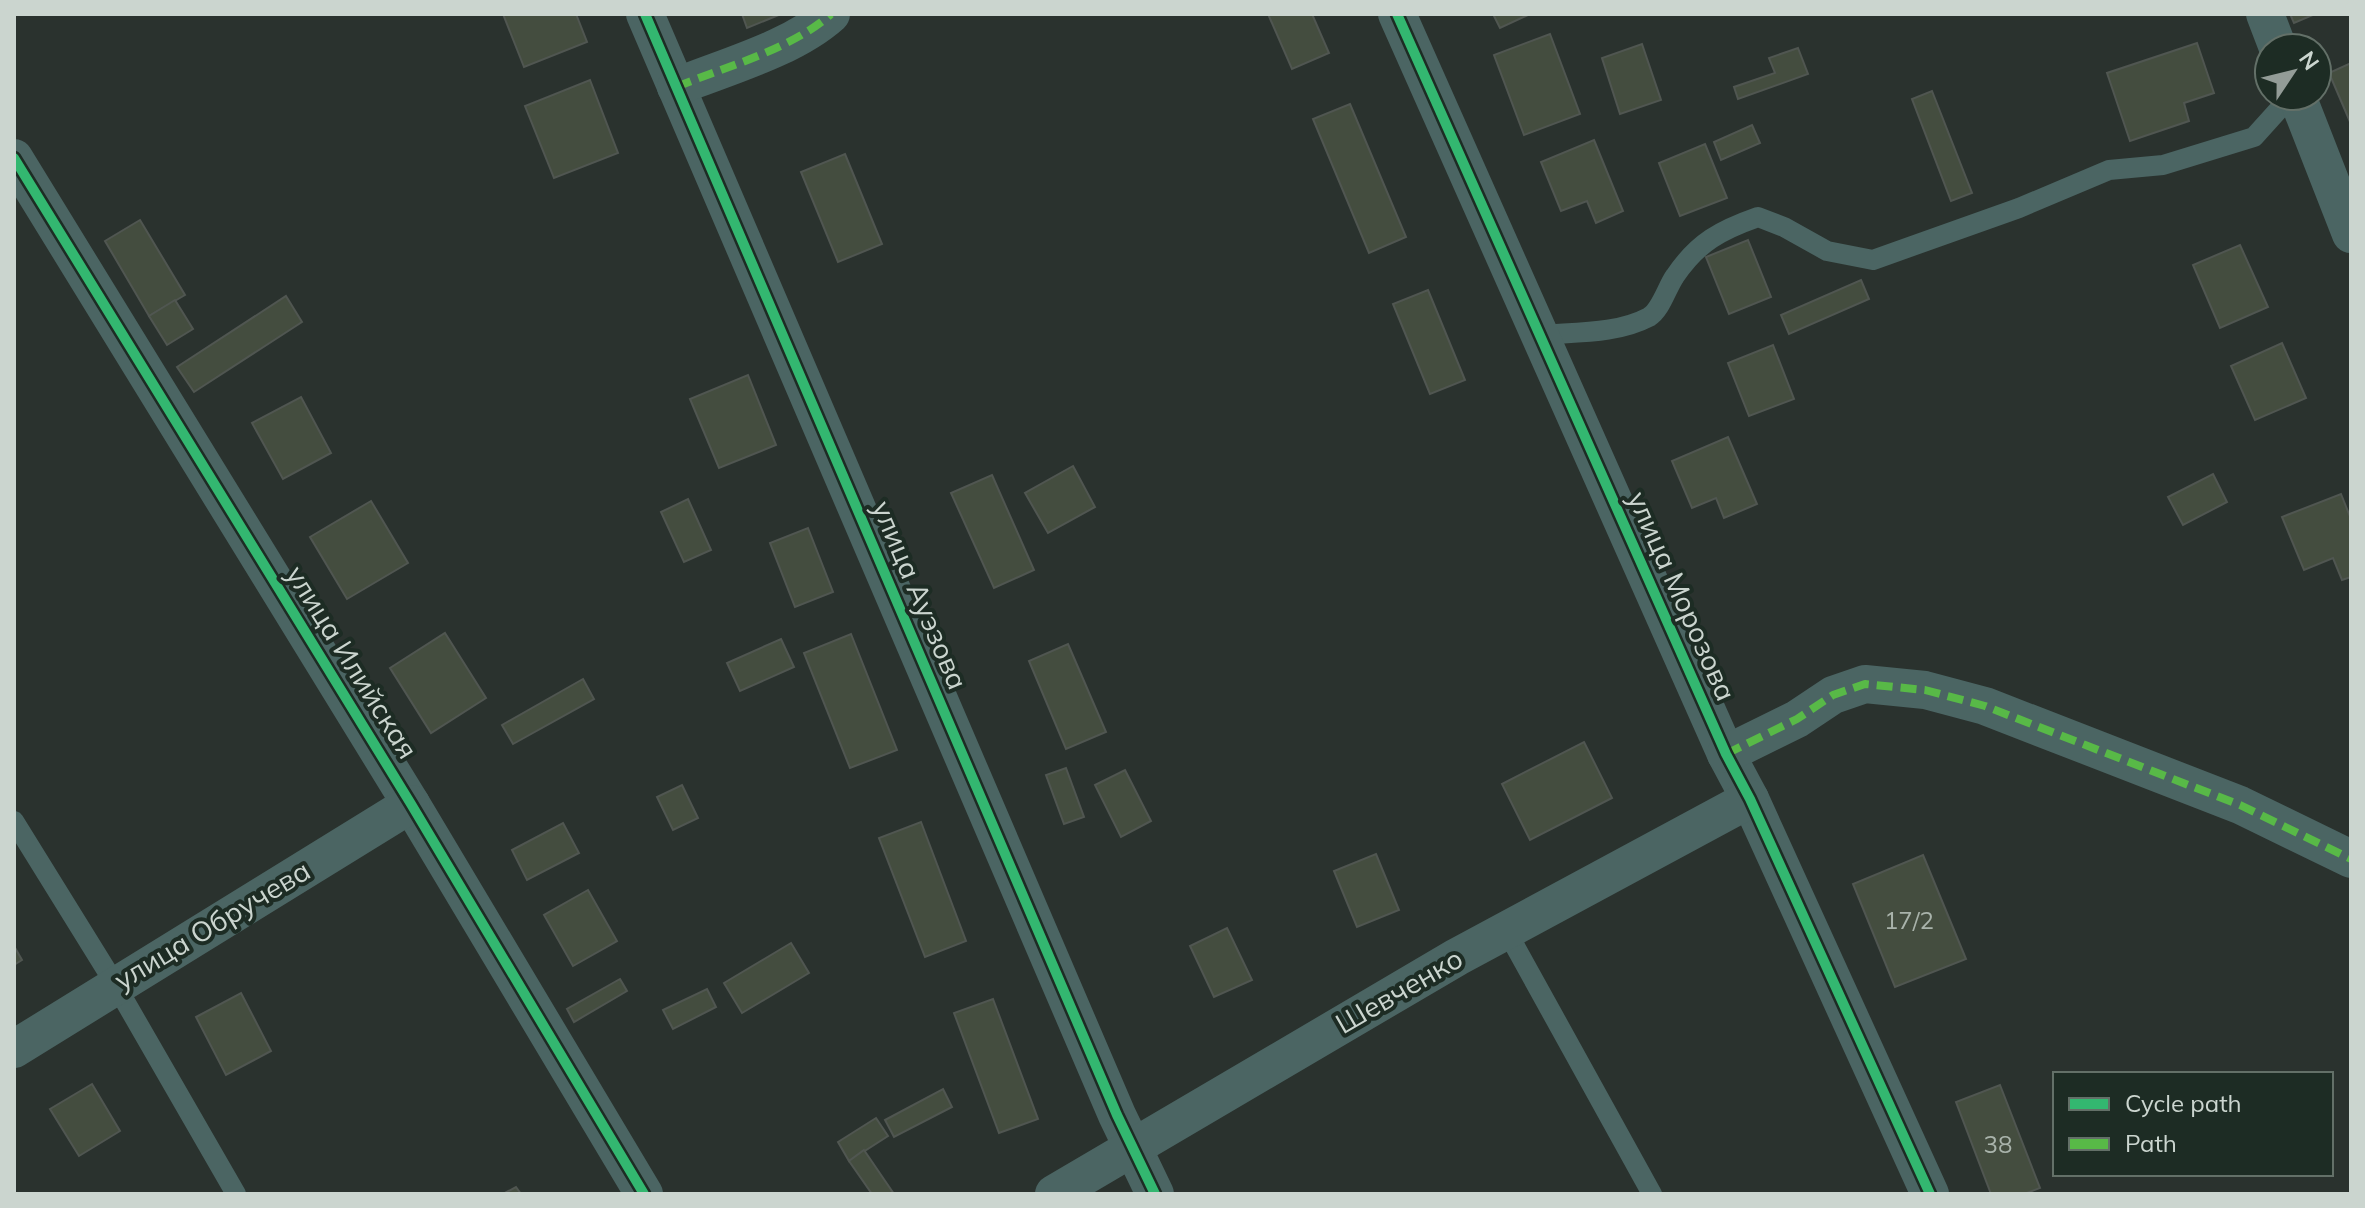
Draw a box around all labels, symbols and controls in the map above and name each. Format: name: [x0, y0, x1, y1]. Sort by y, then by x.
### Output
north arrow: [2253, 32, 2333, 112]
text: N: [2293, 46, 2326, 75]
street label: улица Морозова: [1621, 486, 1744, 706]
street label: улица Ауэзова: [865, 495, 976, 695]
street label: улица Илийская: [279, 559, 426, 765]
street label: улица Обручева: [107, 852, 316, 997]
house number: 17/2: [1884, 905, 1934, 935]
street label: Шевченко: [1329, 940, 1468, 1041]
legend: [2053, 1072, 2333, 1176]
text: Cycle path: [2125, 1088, 2242, 1118]
text: Path: [2125, 1128, 2177, 1158]
house number: 38: [1984, 1129, 2012, 1159]

